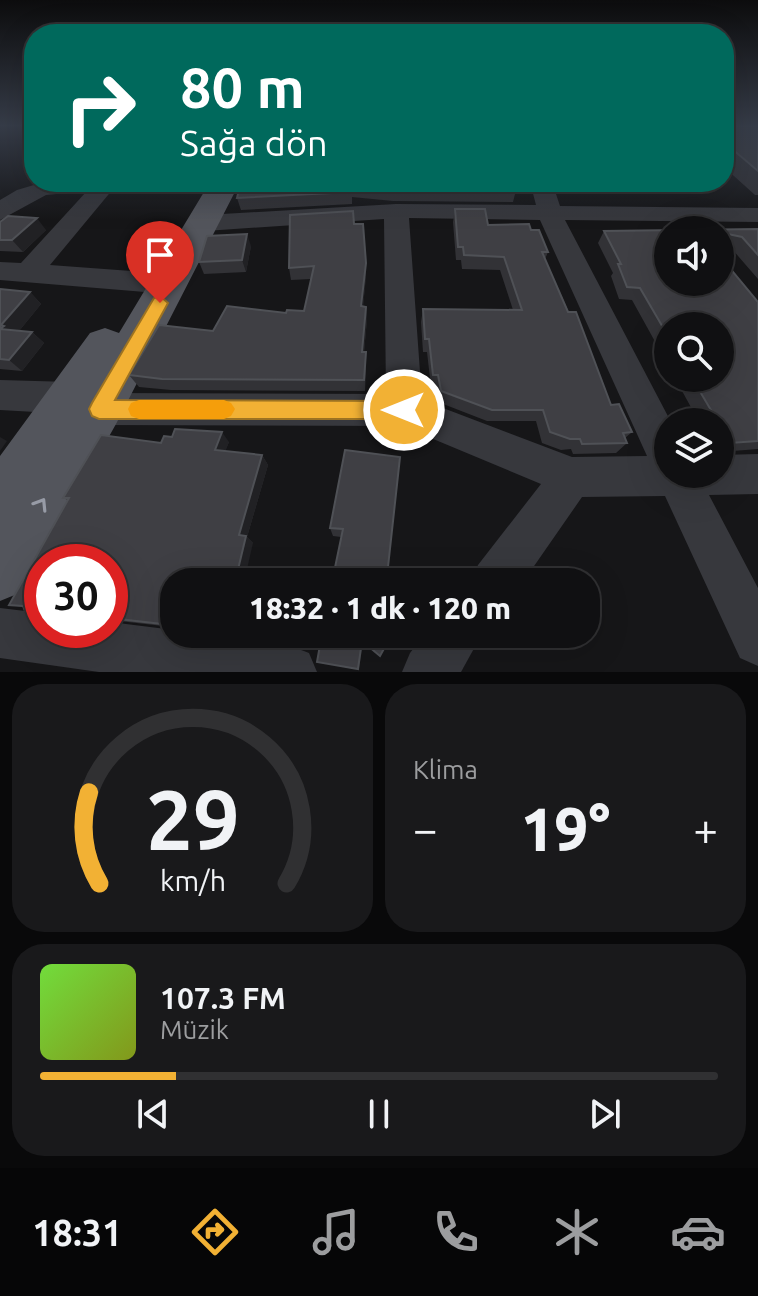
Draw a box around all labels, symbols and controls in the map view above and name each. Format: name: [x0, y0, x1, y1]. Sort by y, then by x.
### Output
icon: right: [48, 56, 152, 160]
text: 80 m: [180, 56, 305, 119]
text: Sağa dön: [180, 122, 328, 163]
map controls: [654, 216, 734, 488]
button: sound: [654, 216, 734, 296]
pin: [126, 221, 194, 303]
icon: arrive: [138, 233, 182, 277]
button: search: [654, 312, 734, 392]
position arrow: [362, 368, 446, 452]
button: layers: [654, 408, 734, 488]
one-way arrow: [31, 498, 47, 513]
speed limit sign: 30: [24, 544, 128, 648]
text: 18:32 · 1 dk · 120 m: [249, 591, 511, 625]
text: Klima: [413, 755, 478, 784]
text: 29: [146, 772, 239, 866]
text: 19°: [521, 795, 610, 862]
text: −: [413, 804, 438, 853]
text: +: [693, 804, 718, 853]
text: km/h: [160, 864, 226, 896]
text: 107.3 FM: [160, 981, 286, 1015]
text: Müzik: [160, 1015, 229, 1044]
icon: previous: [131, 1092, 175, 1136]
icon: pause: [357, 1092, 401, 1136]
icon: next: [583, 1092, 627, 1136]
icon: directions: [187, 1204, 243, 1260]
icon: music: [308, 1204, 364, 1260]
icon: phone: [428, 1204, 484, 1260]
icon: climate: [549, 1204, 605, 1260]
icon: car: [670, 1204, 726, 1260]
text: 18:31: [32, 1212, 122, 1253]

